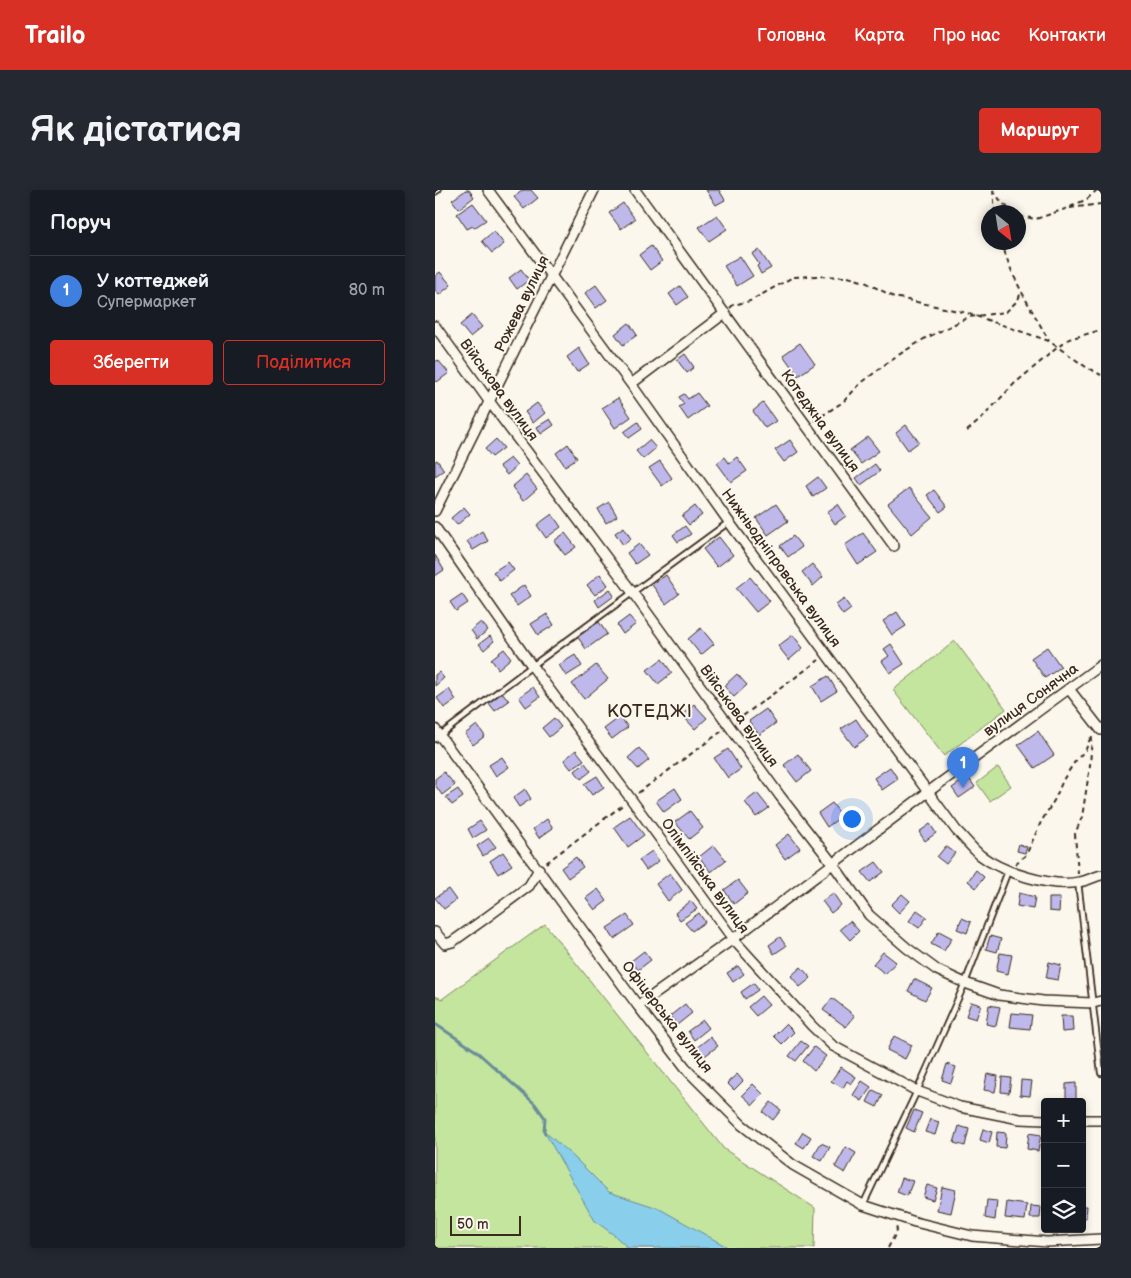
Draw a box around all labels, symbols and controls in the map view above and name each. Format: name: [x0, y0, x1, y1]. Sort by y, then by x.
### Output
text: Trailo: [25, 21, 85, 50]
text: Головна: [757, 25, 826, 46]
text: Карта: [854, 25, 905, 46]
text: Про нас: [933, 25, 1000, 46]
text: Контакти: [1028, 25, 1106, 46]
button: Маршрут: [979, 108, 1101, 153]
text: Як дістатися: [30, 109, 242, 152]
north arrow: [981, 205, 1026, 250]
text: Поруч: [50, 210, 111, 235]
street label: Рожева вулиця: [490, 252, 554, 356]
text: У коттеджей: [97, 270, 209, 293]
text: 1: [63, 281, 69, 300]
text: 80 m: [349, 281, 385, 300]
text: Супермаркет: [97, 293, 196, 312]
street label: Військова вулиця: [456, 335, 542, 445]
button: Зберегти: [50, 340, 213, 385]
button: Поділитися: [223, 340, 385, 385]
street label: Котеджна вулиця: [776, 366, 864, 476]
street label: Нижньодніпровська вулиця: [717, 485, 845, 651]
street label: вулиця Сонячна: [980, 659, 1082, 741]
street label: Військова вулиця: [696, 661, 782, 771]
district label: КОТЕДЖІ: [607, 701, 693, 722]
pin: 1: [947, 747, 979, 788]
your location: [839, 806, 865, 832]
street label: Олімпійська вулиця: [657, 815, 753, 937]
street label: Офіцерська вулиця: [617, 957, 717, 1077]
map controls: [1041, 1098, 1086, 1233]
button: +: [1041, 1098, 1086, 1143]
button: −: [1041, 1143, 1086, 1188]
button: layers: [1041, 1188, 1086, 1233]
scale bar: [450, 1213, 521, 1236]
text: 50 m: [457, 1216, 489, 1233]

